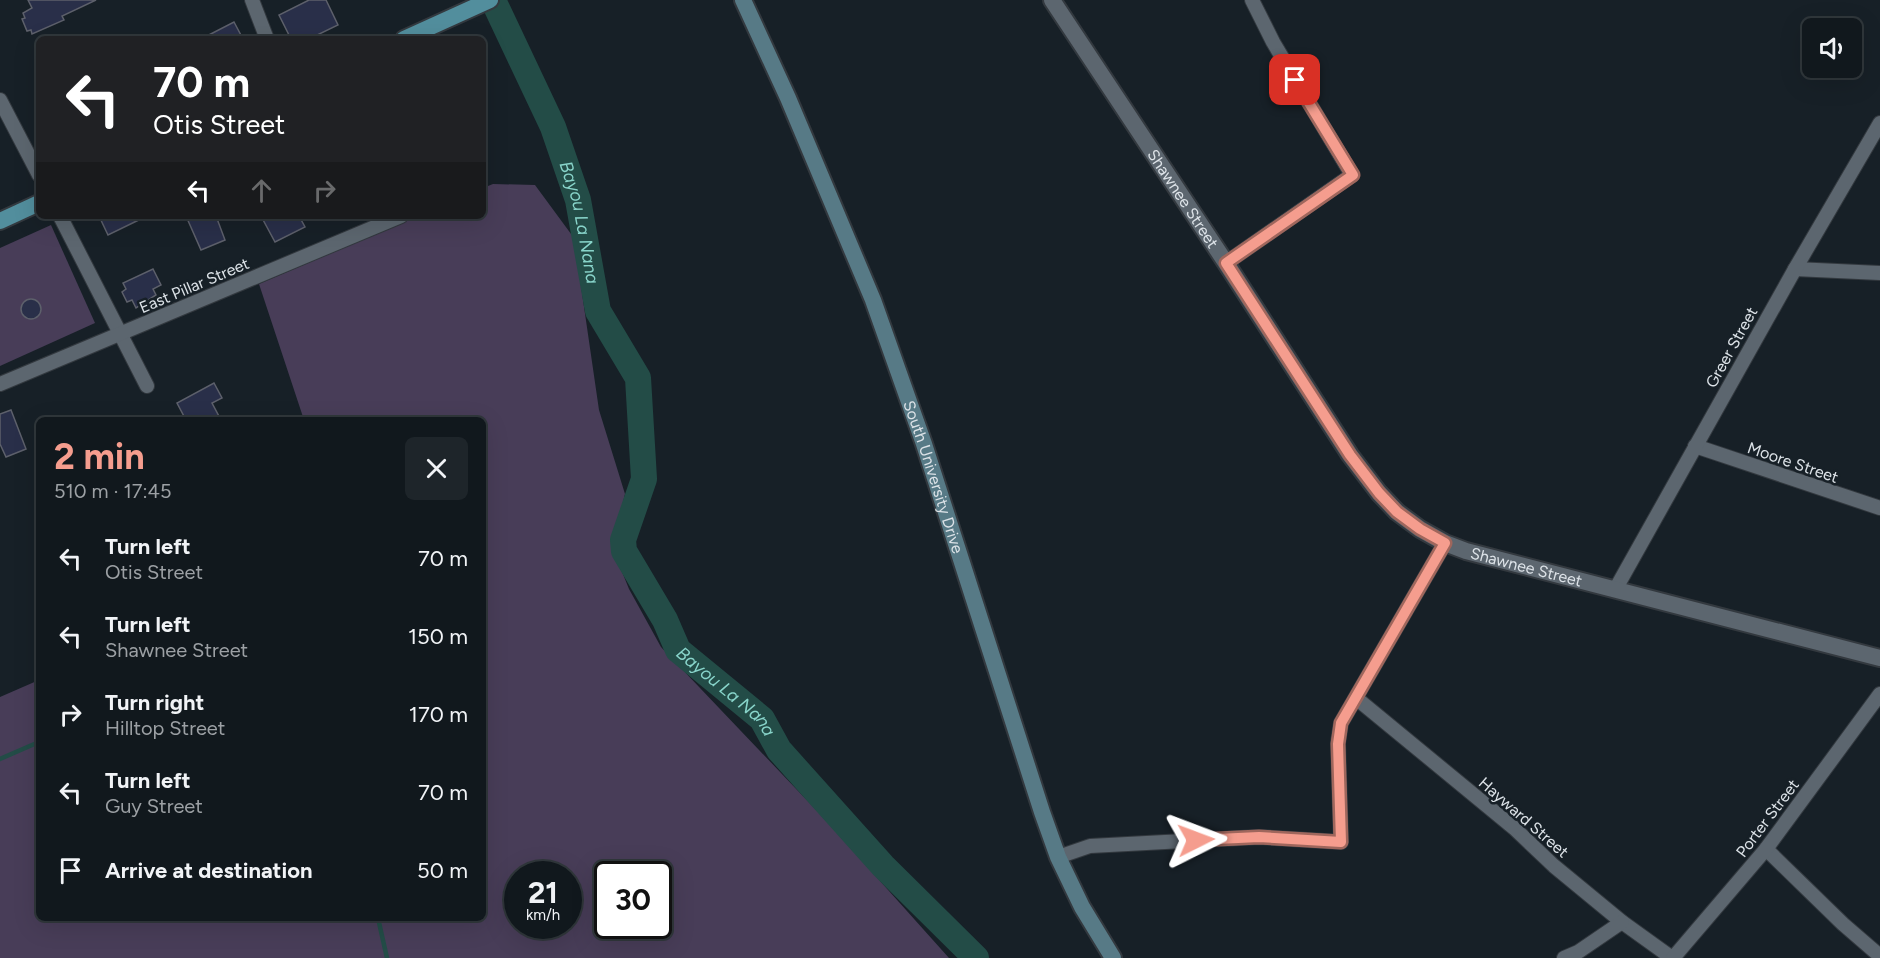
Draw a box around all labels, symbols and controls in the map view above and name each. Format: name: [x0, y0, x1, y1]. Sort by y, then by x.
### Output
map controls: [1802, 18, 1862, 78]
button: sound: [1802, 18, 1862, 78]
pin: [1269, 54, 1320, 105]
text: 70 m: [153, 57, 250, 108]
icon: left: [54, 60, 132, 138]
icon: arrive: [1278, 63, 1311, 96]
text: Otis Street: [153, 108, 285, 141]
street label: Shawnee Street: [1143, 146, 1222, 252]
water label: Bayou La Nana: [555, 158, 604, 286]
icon: left: [182, 174, 215, 207]
icon: ahead: [245, 174, 278, 207]
icon: right: [308, 174, 341, 207]
street label: East Pillar Street: [136, 254, 252, 317]
street label: Greer Street: [1702, 304, 1761, 391]
street label: South University Drive: [899, 398, 968, 556]
text: 2 min: [54, 435, 145, 478]
button: close: [405, 437, 468, 500]
street label: Moore Street: [1745, 438, 1841, 487]
text: 510 m · 17:45: [54, 479, 171, 503]
text: Turn left: [105, 533, 191, 560]
icon: left: [54, 542, 87, 575]
street label: Shawnee Street: [1468, 544, 1584, 591]
text: 70 m: [418, 545, 468, 572]
text: Otis Street: [105, 560, 203, 584]
text: Turn left: [105, 611, 191, 638]
icon: left: [54, 620, 87, 653]
text: 150 m: [408, 623, 468, 650]
text: Shawnee Street: [105, 638, 248, 662]
water label: Bayou La Nana: [672, 642, 780, 740]
text: Turn right: [105, 689, 204, 716]
icon: right: [54, 698, 87, 731]
text: 170 m: [409, 701, 468, 728]
text: Hilltop Street: [105, 716, 225, 740]
text: Turn left: [105, 767, 191, 794]
street label: Hayward Street: [1475, 773, 1572, 861]
icon: left: [54, 776, 87, 809]
street label: Porter Street: [1732, 776, 1803, 861]
text: 70 m: [418, 779, 468, 806]
text: Guy Street: [105, 794, 203, 818]
position arrow: [1164, 808, 1228, 872]
icon: arrive: [54, 854, 87, 887]
text: Arrive at destination: [105, 857, 313, 884]
text: 50 m: [417, 857, 468, 884]
speed limit sign: 30: [594, 861, 672, 939]
text: 21: [528, 874, 558, 911]
text: km/h: [526, 906, 560, 924]

